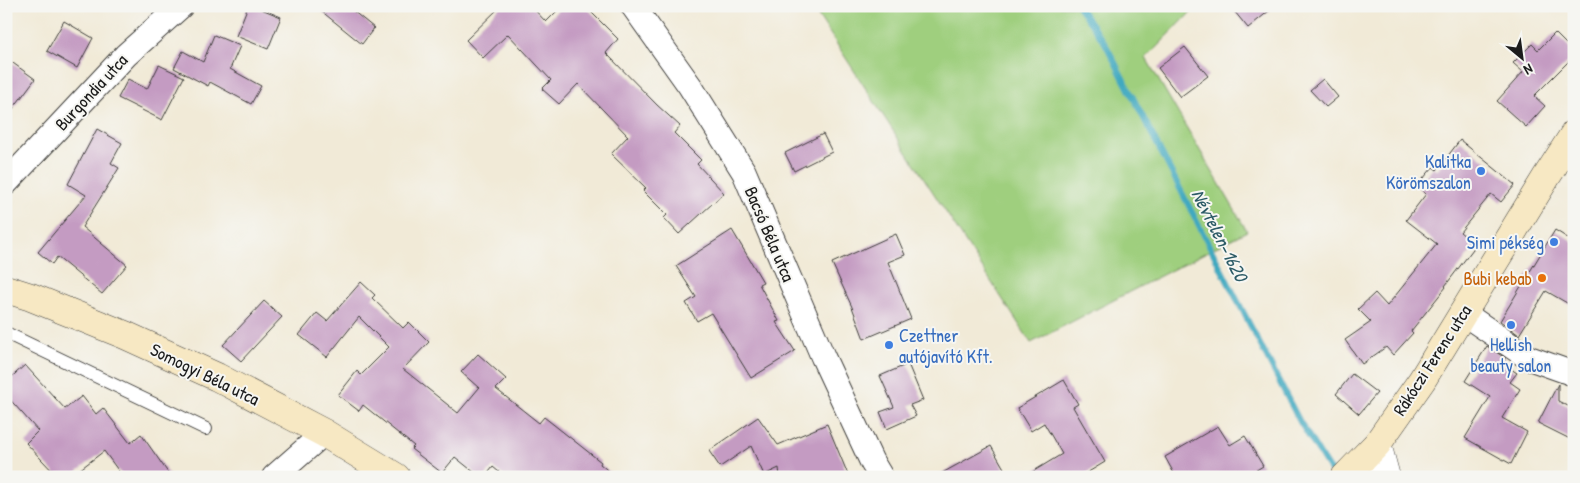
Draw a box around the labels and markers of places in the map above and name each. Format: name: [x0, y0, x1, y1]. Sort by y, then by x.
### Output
place label: Kalitka Körömszalon: [1386, 149, 1471, 195]
marker: Kalitka Körömszalon: [1475, 165, 1487, 177]
place label: Simi pékség: [1467, 230, 1544, 255]
marker: Simi pékség: [1548, 236, 1560, 248]
place label: Bubi kebab: [1464, 266, 1532, 291]
marker: Bubi kebab: [1536, 272, 1548, 284]
marker: Hellish beauty salon: [1505, 319, 1517, 331]
place label: Czettner autójavító Kft.: [899, 323, 993, 369]
place label: Hellish beauty salon: [1471, 332, 1551, 378]
marker: Czettner autójavító Kft.: [883, 339, 895, 351]

